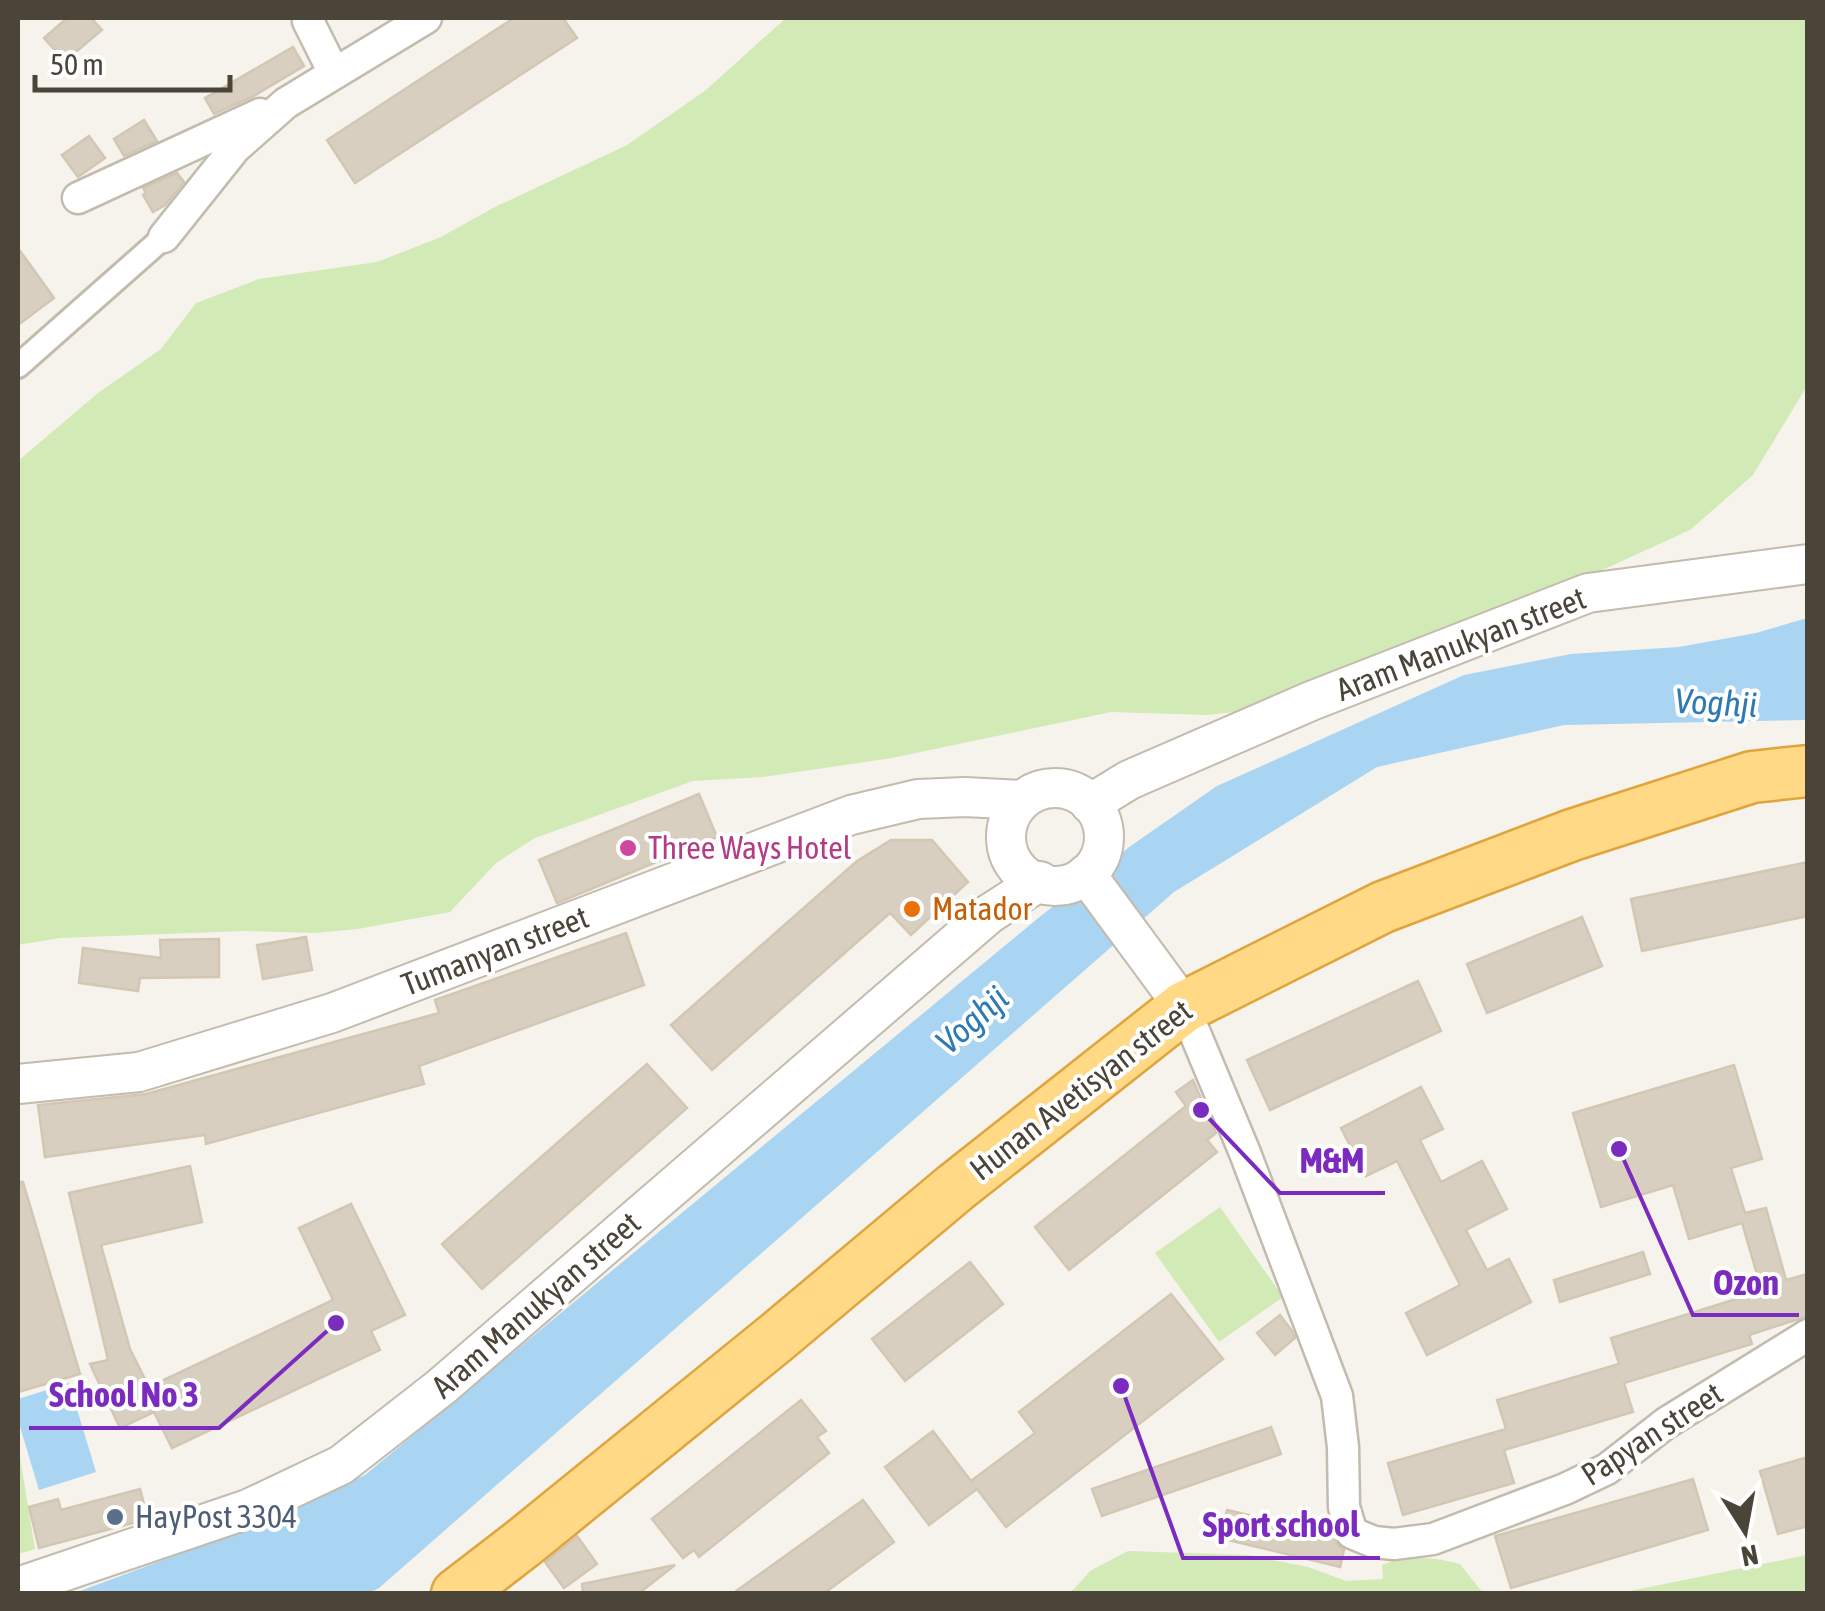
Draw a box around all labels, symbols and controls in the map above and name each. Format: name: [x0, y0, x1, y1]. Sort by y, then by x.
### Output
scale bar: [35, 30, 230, 92]
text: 50 m: [50, 47, 104, 81]
street label: Aram Manukyan street: [1331, 579, 1591, 708]
water label: Voghji: [1674, 680, 1758, 724]
place label: Three Ways Hotel: [648, 829, 852, 866]
marker: Three Ways Hotel: [617, 837, 639, 859]
place label: Matador: [932, 890, 1033, 927]
street label: Tumanyan street: [396, 898, 593, 1003]
marker: Matador: [901, 898, 923, 920]
water label: Voghji: [927, 977, 1015, 1061]
street label: Hunan Avetisyan street: [963, 992, 1199, 1188]
callout: M&M: [1280, 1128, 1385, 1193]
text: M&M: [1299, 1140, 1365, 1180]
street label: Aram Manukyan street: [424, 1204, 647, 1405]
callout: Ozon: [1693, 1250, 1799, 1315]
text: Ozon: [1713, 1262, 1779, 1302]
callout: School No 3: [29, 1363, 219, 1428]
text: School No 3: [49, 1374, 199, 1414]
street label: Papyan street: [1574, 1374, 1729, 1493]
north arrow: [1695, 1481, 1795, 1581]
callout: Sport school: [1183, 1493, 1380, 1558]
place label: HayPost 3304: [135, 1498, 297, 1535]
text: Sport school: [1202, 1504, 1360, 1544]
marker: HayPost 3304: [104, 1506, 126, 1528]
text: N: [1739, 1538, 1761, 1573]

